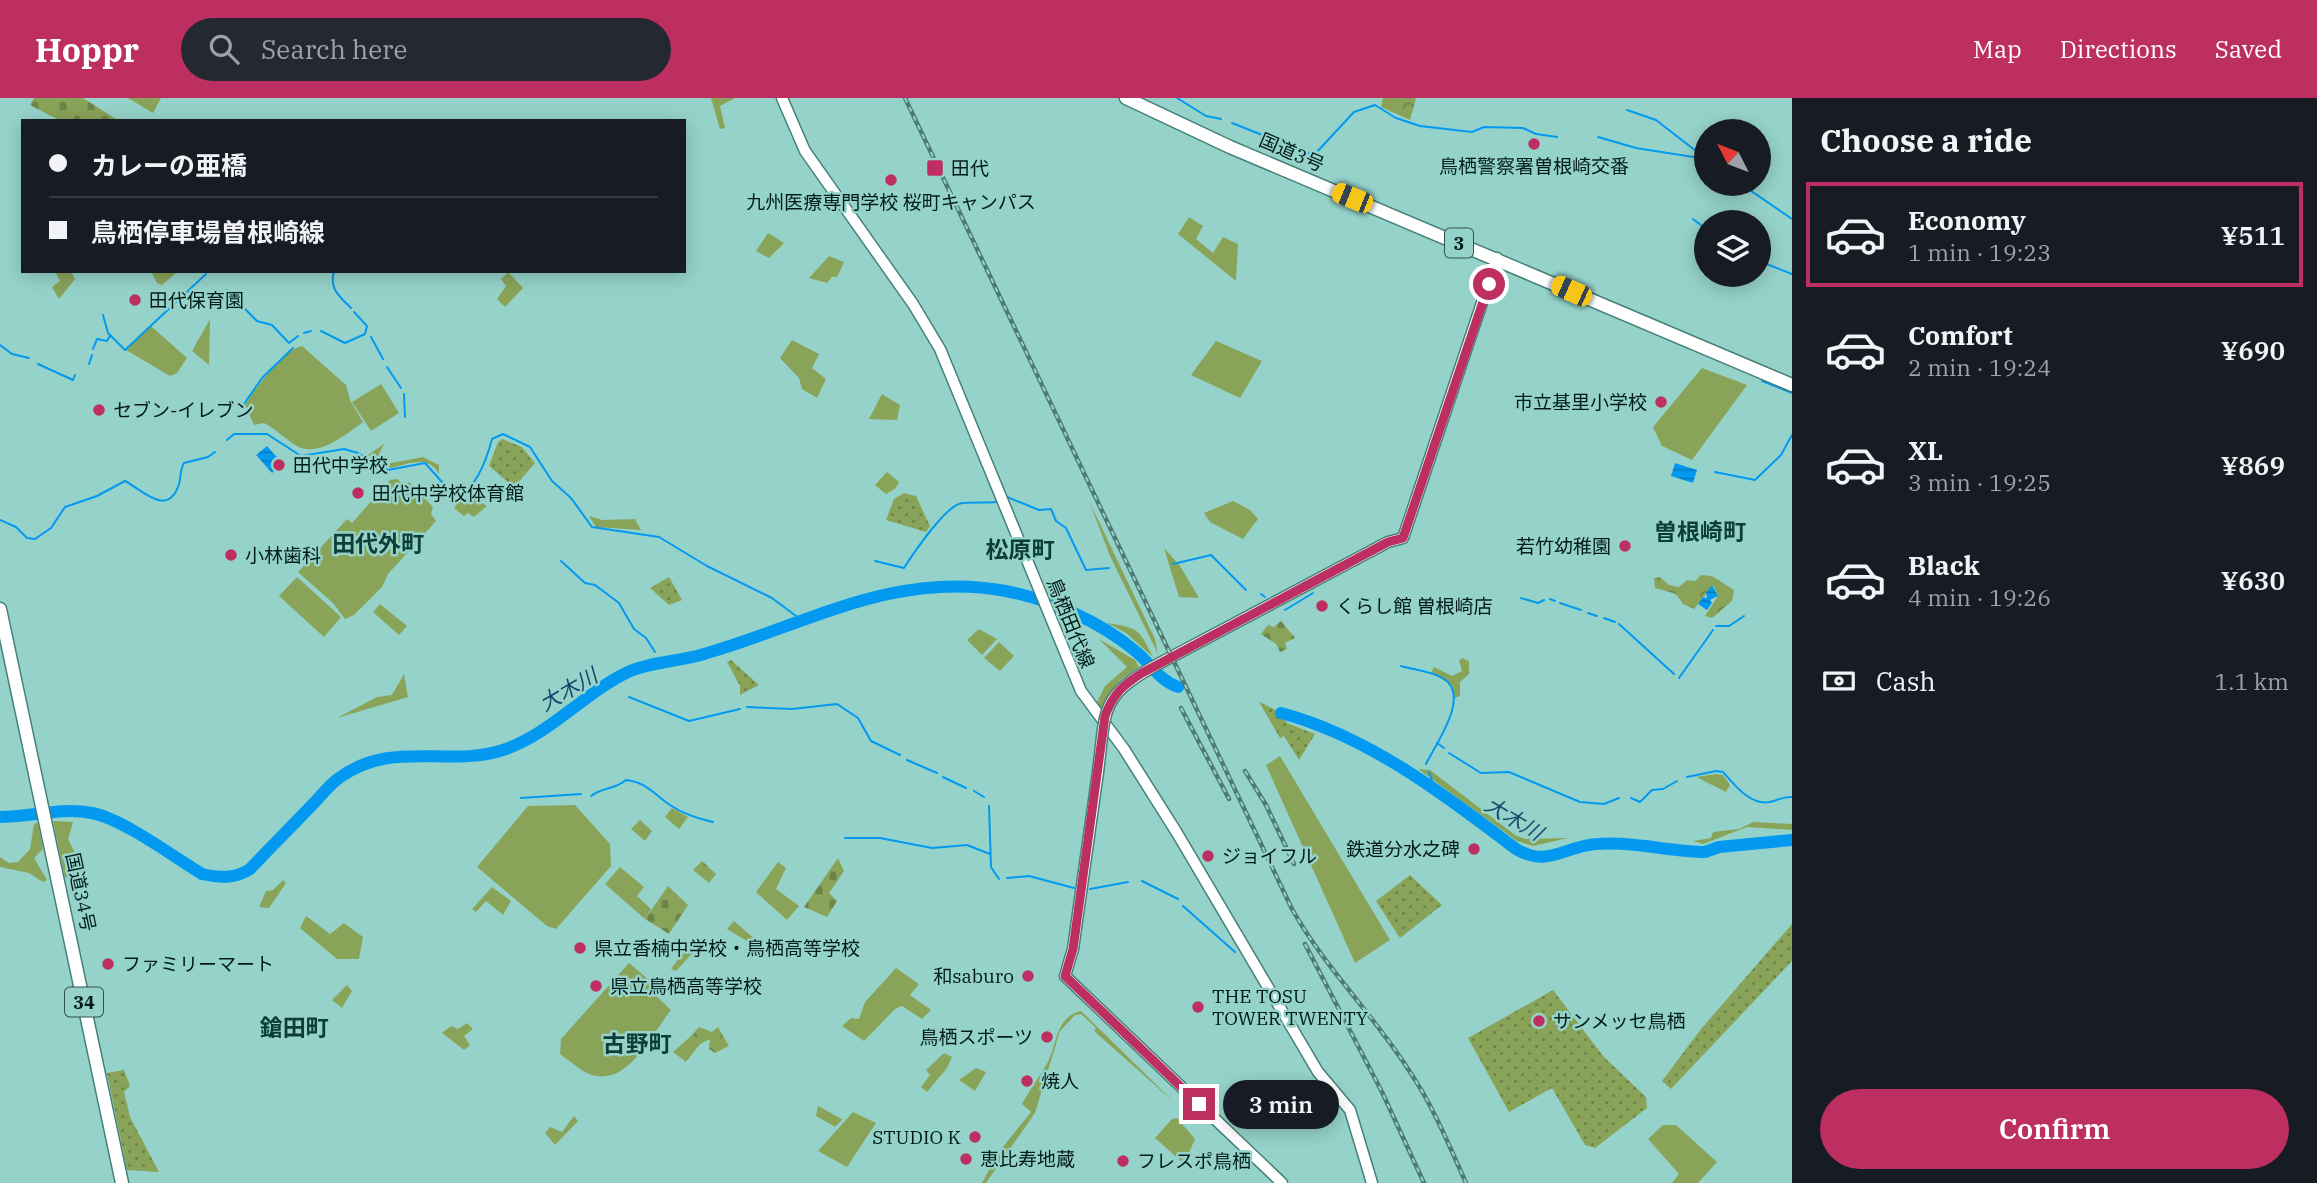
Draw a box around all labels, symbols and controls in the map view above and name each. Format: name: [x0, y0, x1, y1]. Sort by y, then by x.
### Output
search box: [181, 18, 671, 81]
text: Hoppr: [35, 28, 139, 71]
icon: search: [205, 30, 243, 68]
text: Search here: [261, 32, 408, 66]
text: Map: [1973, 33, 2022, 65]
text: Directions: [2060, 33, 2177, 65]
text: Saved: [2215, 33, 2282, 65]
north arrow: [1694, 119, 1771, 196]
map controls: [1694, 119, 1771, 287]
text: Choose a ride: [1820, 119, 2032, 161]
street label: 国道3号: [1256, 128, 1328, 176]
marker: 鳥栖警察署曽根崎交番: [1526, 136, 1542, 152]
text: カレーの亜橋: [91, 148, 247, 182]
place label: 鳥栖警察署曽根崎交番: [1439, 154, 1629, 178]
place label: 田代: [951, 156, 989, 180]
marker: 田代: [925, 158, 945, 178]
marker: 九州医療専門学校 桜町キャンパス: [883, 172, 899, 188]
car: [1329, 180, 1376, 216]
place label: 九州医療専門学校 桜町キャンパス: [746, 190, 1036, 214]
icon: car: [1824, 203, 1887, 266]
text: Economy: [1908, 203, 2026, 237]
button: layers: [1694, 210, 1771, 287]
text: 鳥栖停車場曽根崎線: [91, 215, 325, 249]
text: ¥511: [2221, 218, 2285, 252]
road number: 3: [1445, 228, 1473, 258]
text: 1 min · 19:23: [1908, 237, 2051, 267]
route start: [1473, 268, 1505, 300]
car: [1548, 273, 1595, 309]
place label: 田代保育園: [149, 288, 244, 312]
marker: 田代保育園: [127, 292, 143, 308]
icon: car: [1824, 318, 1887, 381]
text: Comfort: [1908, 318, 2013, 352]
text: ¥690: [2221, 333, 2285, 367]
text: 2 min · 19:24: [1908, 352, 2051, 382]
place label: 市立基里小学校: [1514, 390, 1647, 414]
marker: 市立基里小学校: [1653, 394, 1669, 410]
place label: セブン-イレブン: [113, 398, 253, 422]
marker: セブン-イレブン: [91, 402, 107, 418]
icon: car: [1824, 433, 1887, 496]
text: XL: [1908, 433, 1943, 467]
text: ¥869: [2221, 448, 2285, 482]
place label: 田代中学校: [293, 453, 388, 477]
marker: 田代中学校: [271, 457, 287, 473]
text: 3 min · 19:25: [1908, 467, 2051, 497]
place label: 田代中学校体育館: [372, 481, 524, 505]
marker: 田代中学校体育館: [350, 485, 366, 501]
district label: 曽根崎町: [1654, 516, 1746, 546]
district label: 田代外町: [332, 528, 424, 558]
district label: 松原町: [986, 534, 1055, 564]
place label: 若竹幼稚園: [1516, 534, 1611, 558]
marker: 若竹幼稚園: [1617, 538, 1633, 554]
place label: 小林歯科: [245, 543, 321, 567]
marker: 小林歯科: [223, 547, 239, 563]
icon: car: [1824, 548, 1887, 611]
text: Black: [1908, 548, 1980, 582]
text: ¥630: [2221, 563, 2285, 597]
street label: 鳥栖田代線: [1042, 574, 1100, 672]
text: 4 min · 19:26: [1908, 582, 2051, 612]
place label: くらし館 曽根崎店: [1336, 594, 1492, 618]
marker: くらし館 曽根崎店: [1314, 598, 1330, 614]
water label: 大木川: [534, 660, 604, 717]
icon: cash: [1820, 662, 1858, 700]
text: Cash: [1876, 664, 1936, 698]
text: 1.1 km: [2215, 666, 2289, 696]
water label: 大木川: [1480, 790, 1550, 847]
place label: 鉄道分水之碑: [1346, 837, 1460, 861]
marker: 鉄道分水之碑: [1466, 841, 1482, 857]
place label: ジョイフル: [1222, 844, 1317, 868]
marker: ジョイフル: [1200, 848, 1216, 864]
street label: 国道34号: [61, 850, 101, 934]
place label: 県立香楠中学校・鳥栖高等学校: [594, 936, 860, 960]
marker: 県立香楠中学校・鳥栖高等学校: [572, 940, 588, 956]
place label: ファミリーマート: [122, 952, 274, 976]
marker: ファミリーマート: [100, 956, 116, 972]
place label: 和saburo: [933, 964, 1014, 988]
marker: 和saburo: [1020, 968, 1036, 984]
place label: 県立鳥栖高等学校: [610, 974, 762, 998]
marker: 県立鳥栖高等学校: [588, 978, 604, 994]
place label: THE TOSU TOWER TWENTY: [1212, 984, 1368, 1030]
road number: 34: [65, 988, 103, 1016]
marker: THE TOSU TOWER TWENTY: [1190, 999, 1206, 1015]
place label: サンメッセ鳥栖: [1553, 1009, 1685, 1033]
district label: 鎗田町: [260, 1012, 329, 1042]
marker: サンメッセ鳥栖: [1531, 1013, 1547, 1029]
place label: 鳥栖スポーツ: [919, 1025, 1033, 1049]
district label: 古野町: [603, 1028, 672, 1058]
marker: 鳥栖スポーツ: [1039, 1029, 1055, 1045]
place label: 焼人: [1041, 1069, 1079, 1093]
marker: 焼人: [1019, 1073, 1035, 1089]
callout: 3 min: [1224, 1080, 1339, 1128]
route end: [1183, 1088, 1215, 1120]
text: 3 min: [1249, 1089, 1313, 1119]
button: Confirm: [1820, 1089, 2289, 1169]
place label: STUDIO K: [872, 1125, 962, 1149]
marker: STUDIO K: [967, 1129, 983, 1145]
place label: 恵比寿地蔵: [980, 1147, 1075, 1171]
place label: フレスポ鳥栖: [1137, 1149, 1251, 1173]
marker: 恵比寿地蔵: [958, 1151, 974, 1167]
marker: フレスポ鳥栖: [1115, 1153, 1131, 1169]

